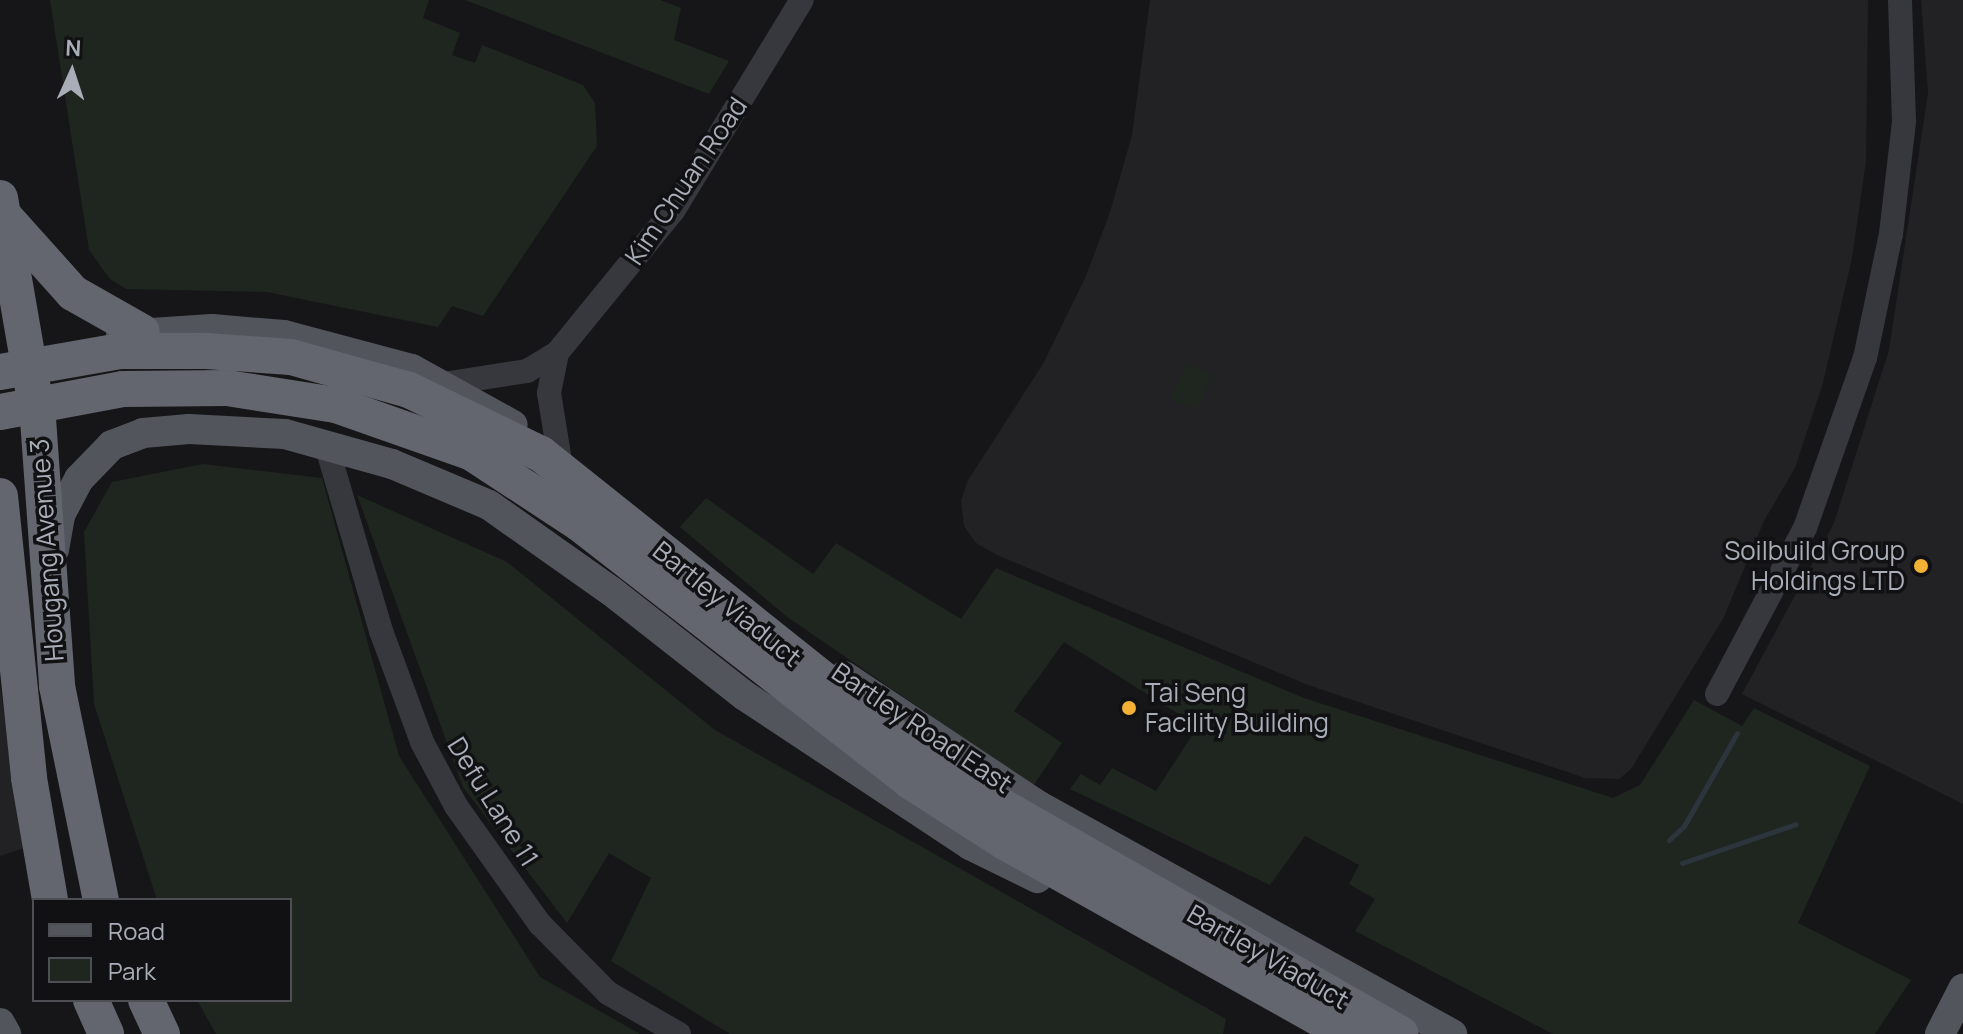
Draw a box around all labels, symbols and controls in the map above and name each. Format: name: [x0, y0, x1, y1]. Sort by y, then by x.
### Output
north arrow: [32, 32, 112, 112]
text: N: [65, 33, 82, 63]
street label: Kim Chuan Road: [619, 91, 753, 271]
street label: Hougang Avenue 3: [24, 438, 70, 662]
street label: Bartley Viaduct: [647, 535, 807, 673]
place label: Soilbuild Group Holdings LTD: [1724, 535, 1905, 596]
marker: Soilbuild Group Holdings LTD: [1912, 557, 1930, 575]
street label: Bartley Road East: [826, 656, 1018, 800]
place label: Tai Seng Facility Building: [1145, 677, 1329, 738]
marker: Tai Seng Facility Building: [1120, 699, 1138, 717]
street label: Defu Lane 11: [441, 732, 545, 872]
legend: [32, 898, 292, 1002]
street label: Bartley Viaduct: [1182, 898, 1354, 1016]
text: Road: [108, 914, 165, 947]
text: Park: [108, 954, 156, 987]

